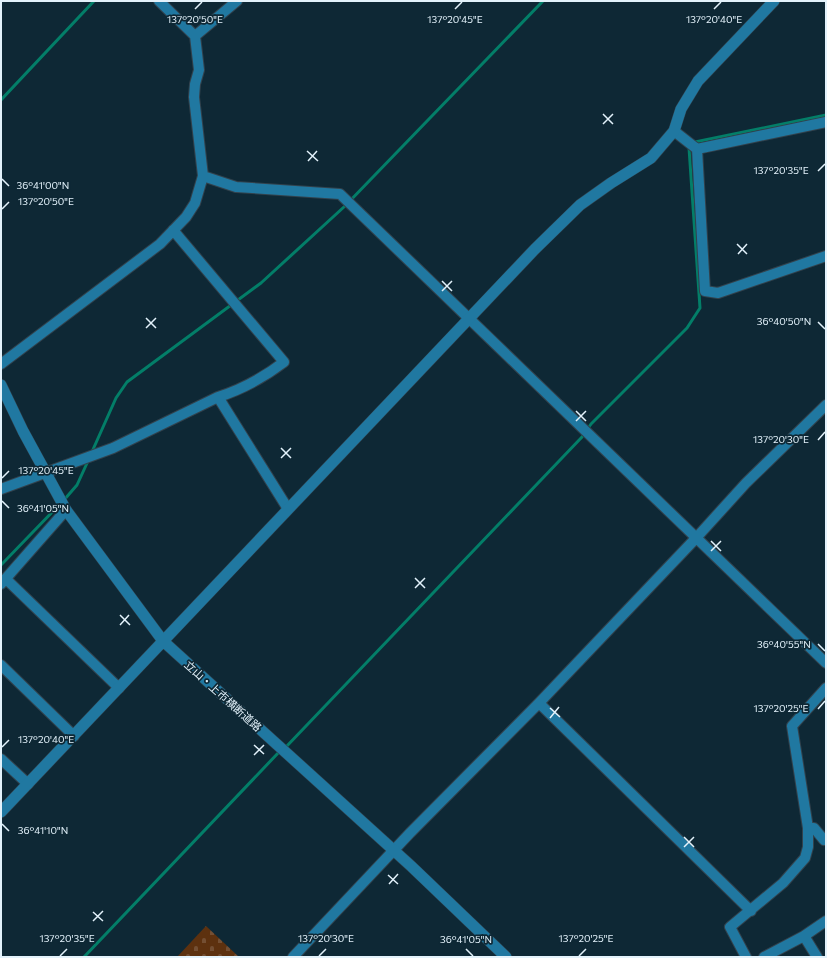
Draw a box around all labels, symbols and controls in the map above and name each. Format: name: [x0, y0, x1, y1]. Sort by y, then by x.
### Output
text: 137°20'50"E: [167, 13, 223, 25]
text: 137°20'45"E: [427, 13, 483, 25]
text: 137°20'40"E: [686, 13, 742, 25]
text: 137°20'35"E: [753, 164, 809, 176]
text: 36°41'00"N: [17, 179, 69, 191]
text: 137°20'50"E: [18, 195, 74, 207]
text: 36°40'50"N: [757, 315, 811, 327]
text: 137°20'30"E: [753, 433, 809, 445]
text: 137°20'45"E: [18, 464, 74, 476]
text: 36°41'05"N: [17, 502, 69, 514]
text: 36°40'55"N: [757, 638, 811, 650]
street label: 立山・上市横断道路: [182, 658, 264, 734]
text: 137°20'25"E: [753, 702, 809, 714]
text: 137°20'40"E: [18, 733, 74, 745]
text: 36°41'10"N: [18, 824, 68, 836]
text: 137°20'35"E: [39, 932, 95, 944]
text: 137°20'30"E: [298, 932, 354, 944]
text: 137°20'25"E: [558, 932, 614, 944]
text: 36°41'05"N: [440, 933, 492, 945]

